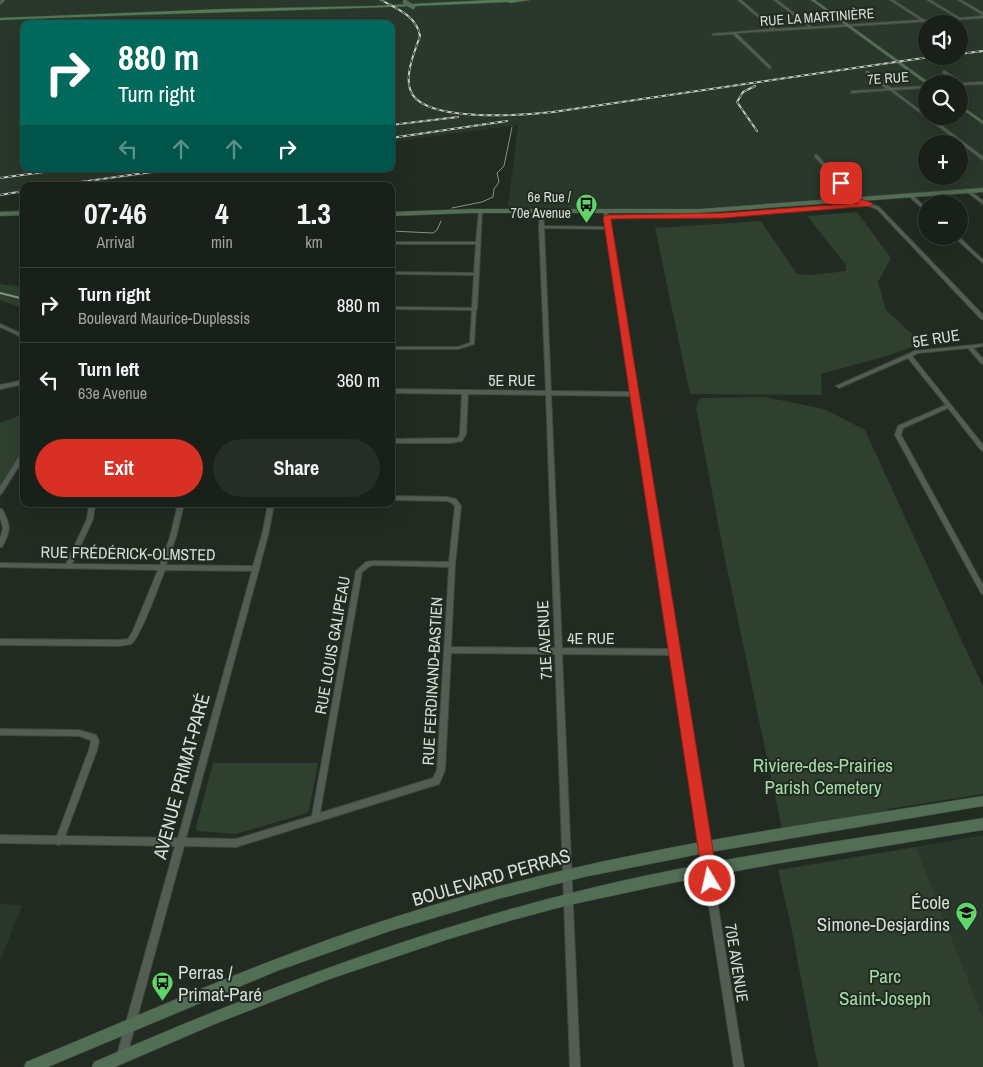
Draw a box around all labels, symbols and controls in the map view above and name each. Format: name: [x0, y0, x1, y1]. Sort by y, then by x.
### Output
street label: RUE LA MARTINIÈRE: [759, 4, 875, 30]
map controls: [918, 15, 968, 245]
button: sound: [918, 15, 968, 65]
text: 880 m: [118, 34, 199, 81]
icon: right: [35, 40, 100, 105]
street label: 7E RUE: [867, 68, 909, 88]
button: search: [918, 75, 968, 125]
text: Turn right: [118, 79, 195, 109]
icon: left: [114, 135, 142, 163]
icon: ahead: [167, 135, 195, 163]
icon: ahead: [220, 135, 248, 163]
icon: right: [273, 135, 301, 163]
button: +: [918, 135, 968, 185]
pin: [820, 162, 862, 204]
icon: arrive: [827, 169, 855, 197]
place label: 6e Rue / 70e Avenue: [511, 188, 572, 222]
text: 07:46: [84, 193, 147, 233]
text: 4: [215, 193, 229, 233]
text: 1.3: [297, 193, 331, 233]
bus stop icon: 6e Rue / 70e Avenue: [575, 193, 599, 224]
button: −: [918, 195, 968, 245]
text: Arrival: [97, 231, 134, 253]
text: min: [211, 231, 233, 253]
text: km: [305, 231, 323, 253]
text: Turn right: [78, 281, 150, 307]
icon: right: [35, 291, 63, 319]
text: 880 m: [337, 292, 380, 318]
text: Boulevard Maurice-Duplessis: [78, 307, 250, 329]
street label: 5E RUE: [911, 323, 961, 353]
text: Turn left: [78, 356, 139, 382]
icon: left: [35, 366, 63, 394]
text: 360 m: [337, 367, 380, 393]
street label: 5E RUE: [488, 369, 536, 391]
text: 63e Avenue: [78, 382, 147, 404]
button: Exit: [35, 439, 203, 497]
button: Share: [213, 439, 380, 497]
street label: RUE FRÉDÉRICK-OLMSTED: [40, 540, 216, 566]
street label: RUE LOUIS GALIPEAU: [309, 574, 355, 716]
street label: RUE FERDINAND-BASTIEN: [417, 596, 447, 766]
street label: 71E AVENUE: [531, 600, 557, 680]
street label: 4E RUE: [567, 627, 615, 649]
street label: AVENUE PRIMAT-PARÉ: [146, 690, 216, 863]
park label: Riviere-des-Prairies Parish Cemetery: [753, 752, 893, 800]
street label: BOULEVARD PERRAS: [409, 842, 573, 912]
position arrow: [683, 854, 735, 906]
place label: École Simone-Desjardins: [817, 889, 950, 937]
school or university icon: École Simone-Desjardins: [954, 901, 978, 932]
street label: 70E AVENUE: [720, 922, 754, 1004]
place label: Perras / Primat-Paré: [178, 959, 262, 1007]
park label: Parc Saint-Joseph: [839, 963, 931, 1011]
bus stop icon: Perras / Primat-Paré: [150, 971, 174, 1002]

